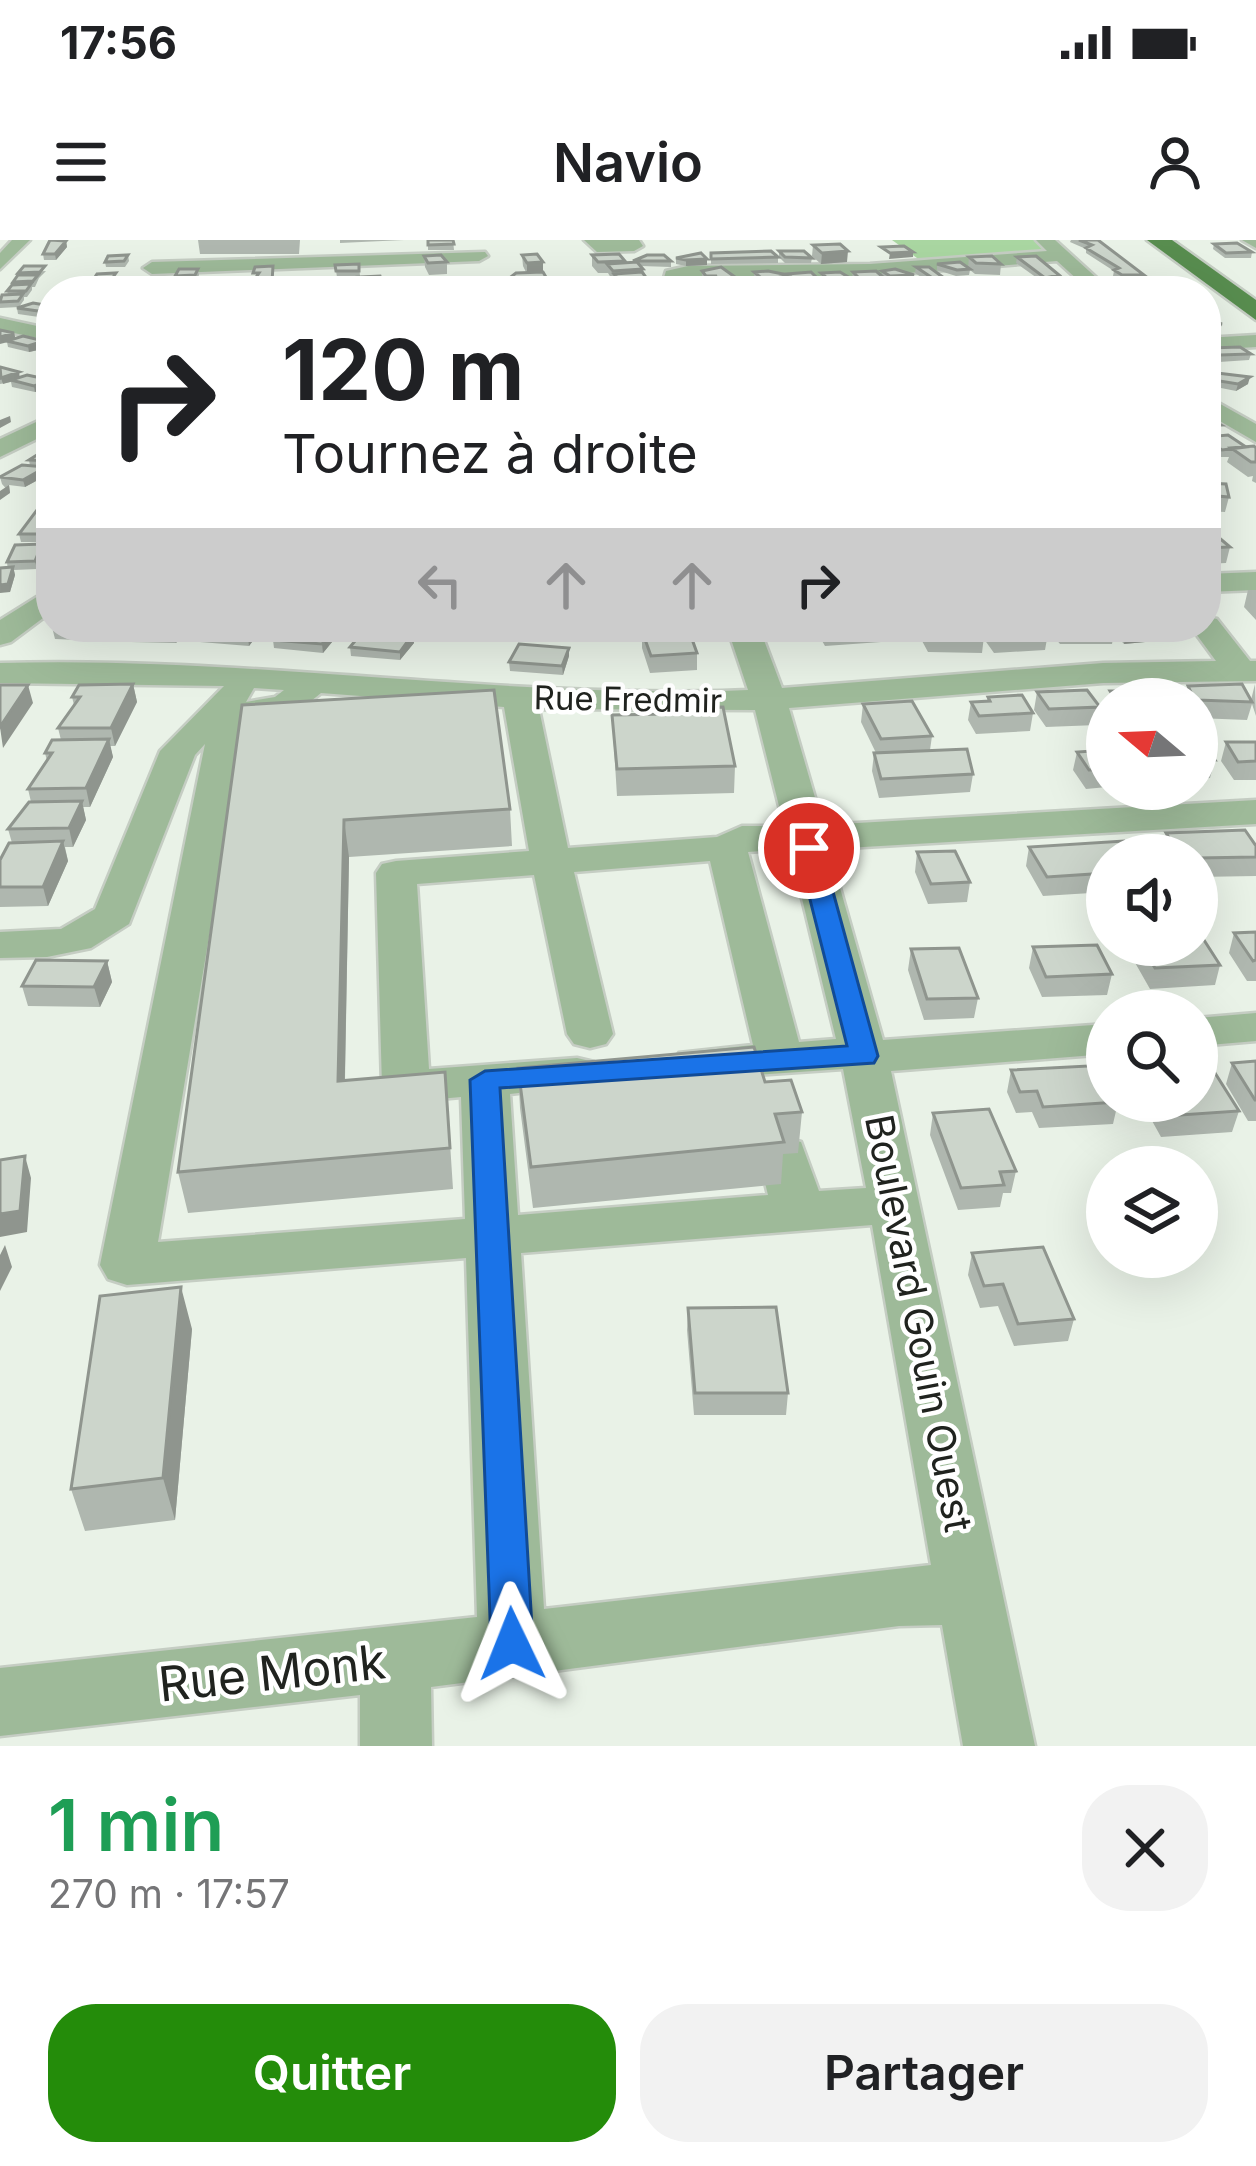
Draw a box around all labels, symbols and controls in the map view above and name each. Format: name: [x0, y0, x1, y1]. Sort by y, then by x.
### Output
text: 17:56: [60, 15, 177, 70]
icon: menu: [48, 129, 114, 195]
icon: person: [1142, 129, 1208, 195]
text: Navio: [553, 130, 703, 195]
text: 120 m: [282, 319, 524, 420]
icon: right: [84, 324, 240, 480]
text: Tournez à droite: [282, 421, 698, 486]
icon: left: [407, 552, 473, 618]
icon: ahead: [533, 552, 599, 618]
icon: ahead: [659, 552, 725, 618]
icon: right: [785, 552, 851, 618]
street label: Rue Fredmir: [533, 677, 723, 721]
north arrow: [1086, 678, 1218, 810]
map controls: [1086, 678, 1218, 1278]
pin: [758, 797, 860, 899]
icon: arrive: [776, 815, 842, 881]
button: sound: [1086, 834, 1218, 966]
button: search: [1086, 990, 1218, 1122]
street label: Boulevard Gouin Ouest: [856, 1110, 983, 1535]
button: layers: [1086, 1146, 1218, 1278]
position arrow: [449, 1581, 575, 1707]
street label: Rue Monk: [156, 1631, 388, 1714]
text: 1 min: [48, 1781, 224, 1868]
button: close: [1082, 1785, 1208, 1911]
text: 270 m · 17:57: [48, 1870, 290, 1917]
button: Quitter: [48, 2004, 616, 2142]
button: Partager: [640, 2004, 1208, 2142]

